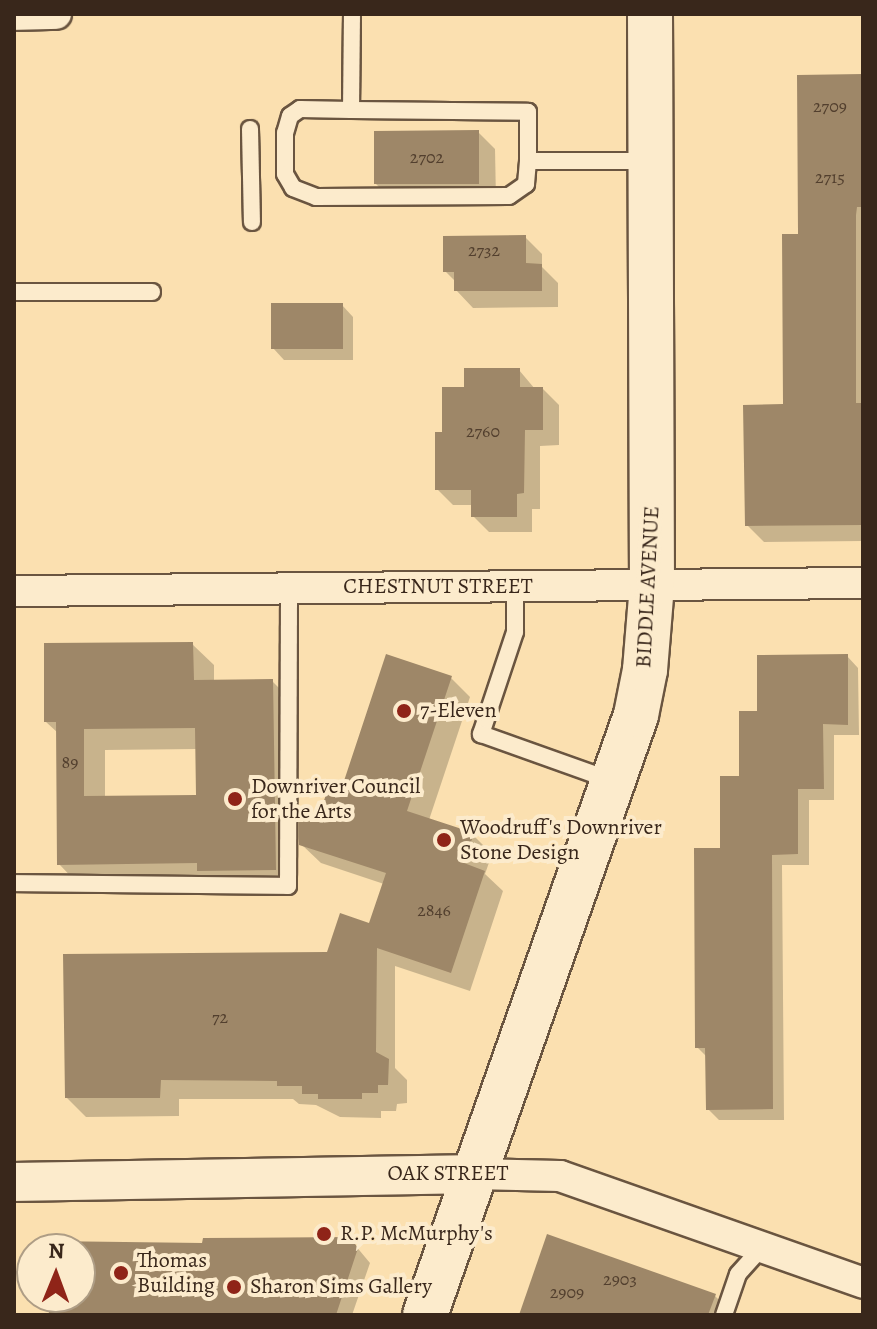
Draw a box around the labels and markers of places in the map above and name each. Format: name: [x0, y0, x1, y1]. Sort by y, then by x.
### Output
place label: 7-Eleven: [420, 698, 497, 724]
marker: 7-Eleven: [395, 702, 413, 720]
place label: Downriver Council for the Arts: [251, 773, 420, 824]
marker: Downriver Council for the Arts: [226, 790, 244, 808]
place label: Woodruff's Downriver Stone Design: [460, 814, 662, 866]
marker: Woodruff's Downriver Stone Design: [435, 831, 453, 849]
place label: R.P. McMurphy's: [340, 1221, 493, 1247]
marker: R.P. McMurphy's: [315, 1225, 333, 1243]
place label: Thomas Building: [137, 1247, 215, 1298]
marker: Thomas Building: [112, 1264, 130, 1282]
place label: Sharon Sims Gallery: [250, 1274, 432, 1300]
marker: Sharon Sims Gallery: [225, 1278, 243, 1296]

